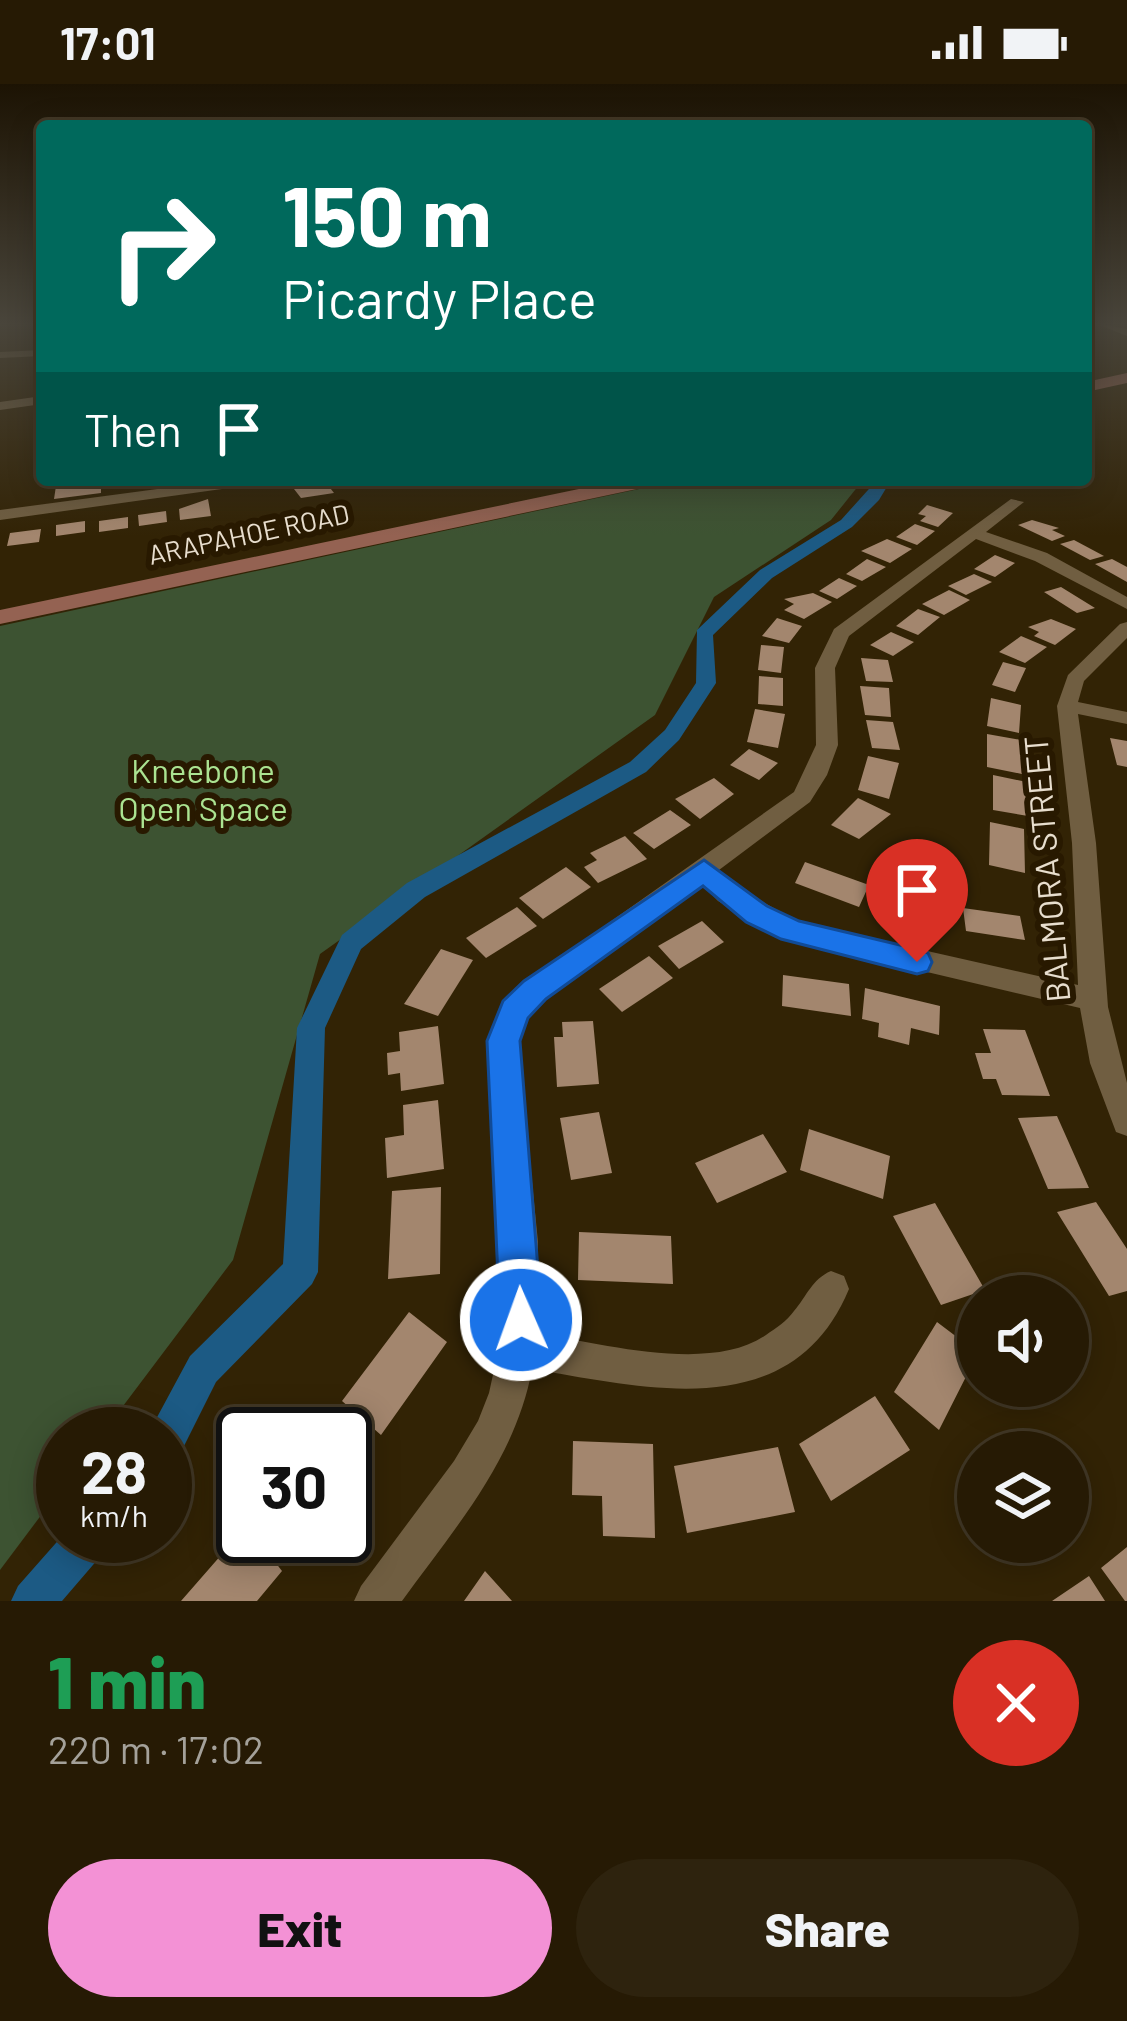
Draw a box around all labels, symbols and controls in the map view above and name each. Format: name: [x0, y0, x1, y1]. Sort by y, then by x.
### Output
text: 17:01: [60, 15, 156, 69]
text: 150 m: [282, 163, 492, 264]
icon: right: [84, 168, 240, 324]
text: Picardy Place: [282, 265, 597, 330]
icon: arrive: [206, 396, 272, 462]
text: Then: [84, 402, 182, 456]
street label: ARAPAHOE ROAD: [145, 496, 352, 570]
street label: BALMORA STREET: [1014, 734, 1078, 1004]
park label: Kneebone Open Space: [118, 750, 288, 828]
pin: [866, 839, 968, 962]
icon: arrive: [884, 857, 950, 923]
position arrow: [458, 1257, 584, 1383]
map controls: [957, 1275, 1089, 1563]
button: sound: [957, 1275, 1089, 1407]
speed limit sign: 30: [216, 1407, 372, 1563]
button: layers: [957, 1431, 1089, 1563]
text: 28: [81, 1434, 147, 1506]
text: km/h: [80, 1497, 148, 1533]
text: 1 min: [48, 1637, 206, 1723]
button: close: [953, 1640, 1079, 1766]
text: 220 m · 17:02: [48, 1725, 264, 1772]
button: Exit: [48, 1859, 552, 1997]
button: Share: [576, 1859, 1079, 1997]

